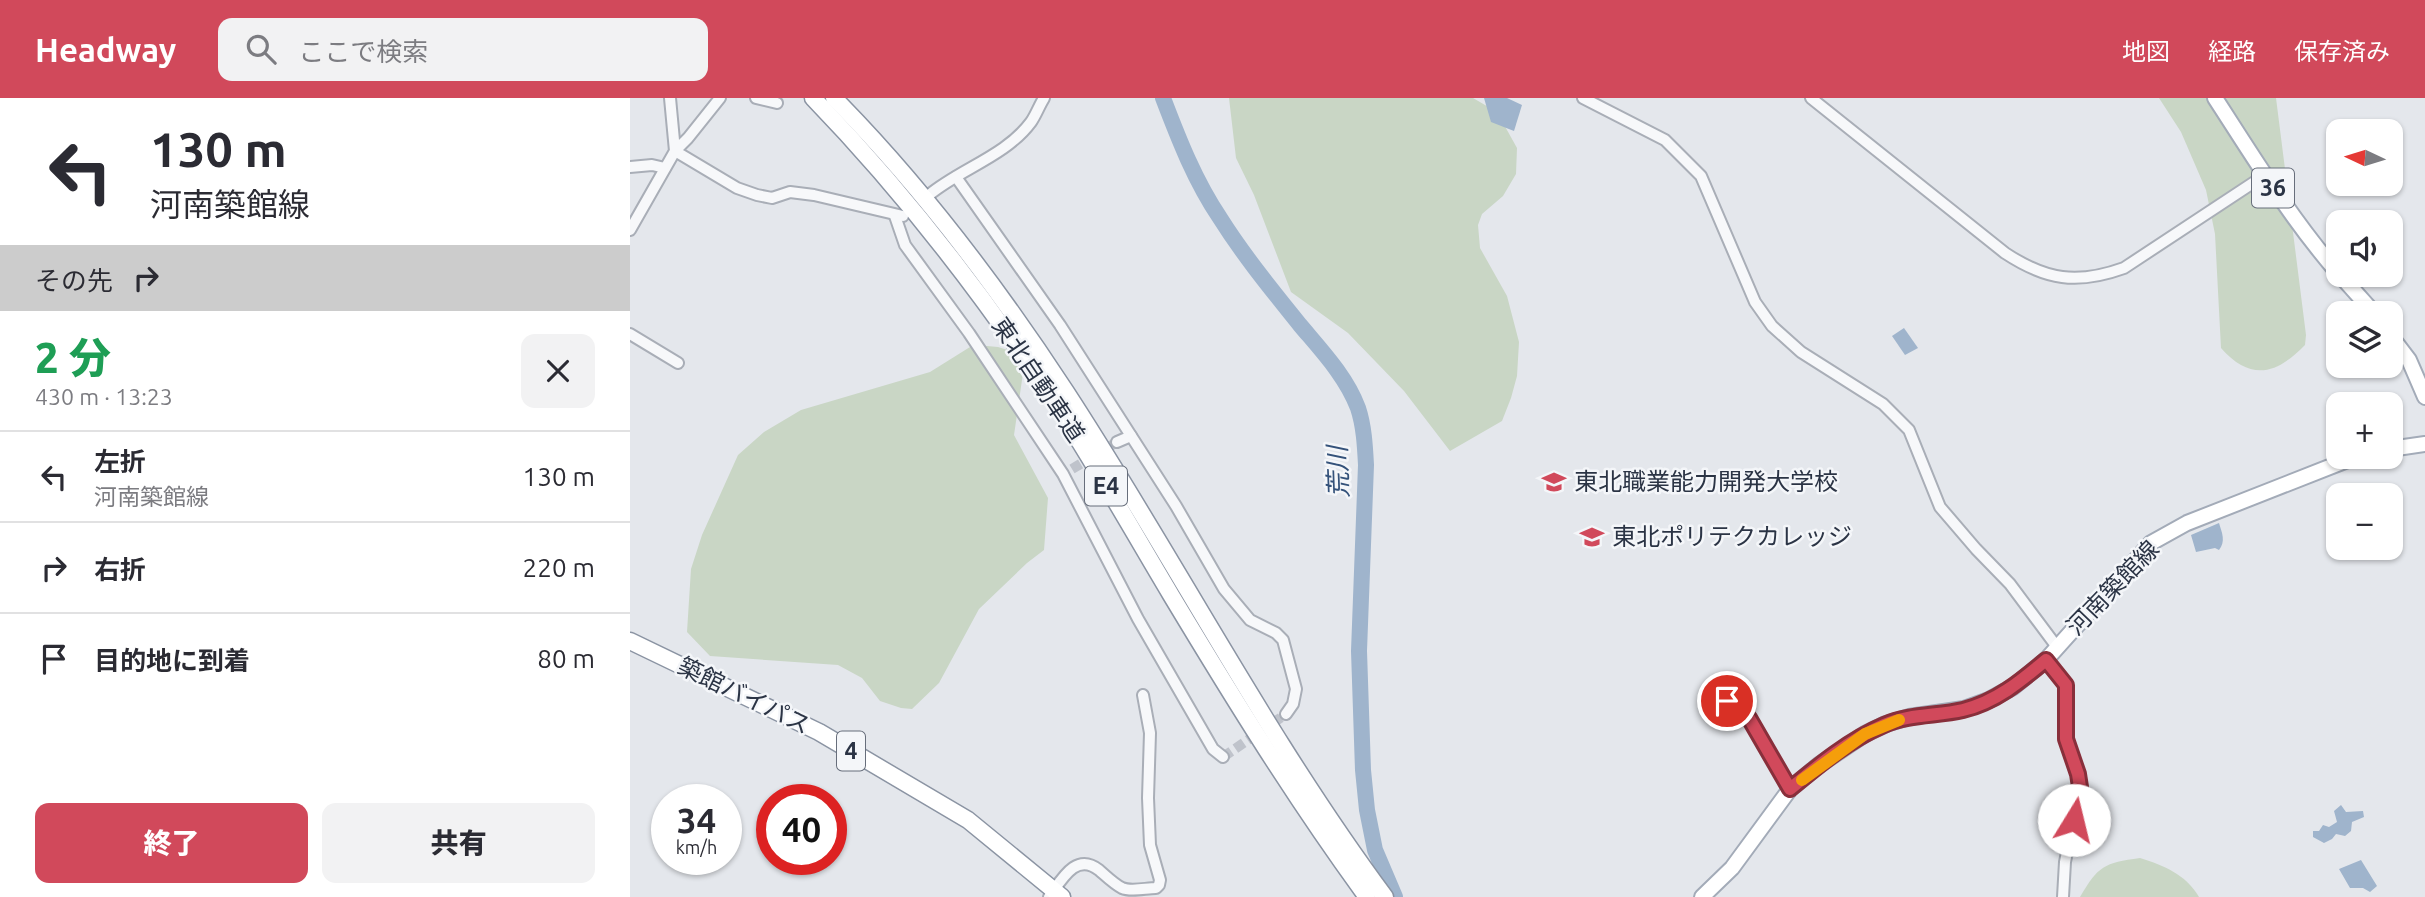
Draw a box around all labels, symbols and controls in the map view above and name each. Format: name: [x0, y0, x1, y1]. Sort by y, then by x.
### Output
search box: [218, 18, 708, 81]
icon: search: [242, 30, 280, 68]
text: Headway: [35, 31, 176, 68]
text: ここで検索: [298, 37, 428, 66]
text: 地図: [2122, 38, 2170, 65]
text: 経路: [2208, 38, 2256, 65]
text: 保存済み: [2294, 38, 2390, 65]
north arrow: [2326, 119, 2403, 196]
map controls: [2326, 119, 2403, 560]
text: 130 m: [150, 121, 287, 176]
icon: left: [35, 126, 126, 217]
road number: 36: [2252, 169, 2294, 208]
text: 河南築館線: [150, 186, 310, 222]
button: sound: [2326, 210, 2403, 287]
icon: right: [127, 259, 165, 297]
text: その先: [35, 266, 113, 295]
button: layers: [2326, 301, 2403, 378]
street label: 東北自動車道: [987, 312, 1090, 447]
text: 2 分: [35, 334, 111, 381]
button: close: [521, 334, 595, 408]
text: 430 m · 13:23: [35, 384, 173, 409]
button: +: [2326, 392, 2403, 469]
water label: 荒川: [1322, 443, 1353, 499]
text: 左折: [94, 447, 146, 476]
icon: left: [35, 458, 73, 496]
text: 130 m: [523, 462, 595, 491]
road number: E4: [1085, 466, 1127, 506]
school or university icon: 東北職業能力開発大学校: [1540, 468, 1568, 496]
place label: 東北職業能力開発大学校: [1574, 468, 1838, 495]
button: −: [2326, 483, 2403, 560]
text: 河南築館線: [94, 484, 209, 509]
school or university icon: 東北ポリテクカレッジ: [1578, 523, 1606, 551]
place label: 東北ポリテクカレッジ: [1612, 523, 1852, 550]
street label: 河南築館線: [2061, 535, 2164, 640]
icon: right: [35, 549, 73, 587]
text: 220 m: [523, 553, 595, 582]
text: 右折: [94, 555, 146, 584]
icon: arrive: [35, 640, 73, 678]
text: 80 m: [537, 644, 595, 673]
text: 目的地に到着: [94, 646, 250, 675]
street label: 築館バイパス: [674, 652, 815, 739]
pin: [1697, 671, 1757, 731]
icon: arrive: [1708, 682, 1746, 720]
road number: 4: [837, 732, 865, 771]
position arrow: [2037, 783, 2111, 857]
speed limit sign: 40: [756, 784, 847, 875]
text: 34: [677, 800, 716, 840]
button: 終了: [35, 803, 308, 883]
button: 共有: [322, 803, 595, 883]
text: km/h: [676, 837, 717, 857]

